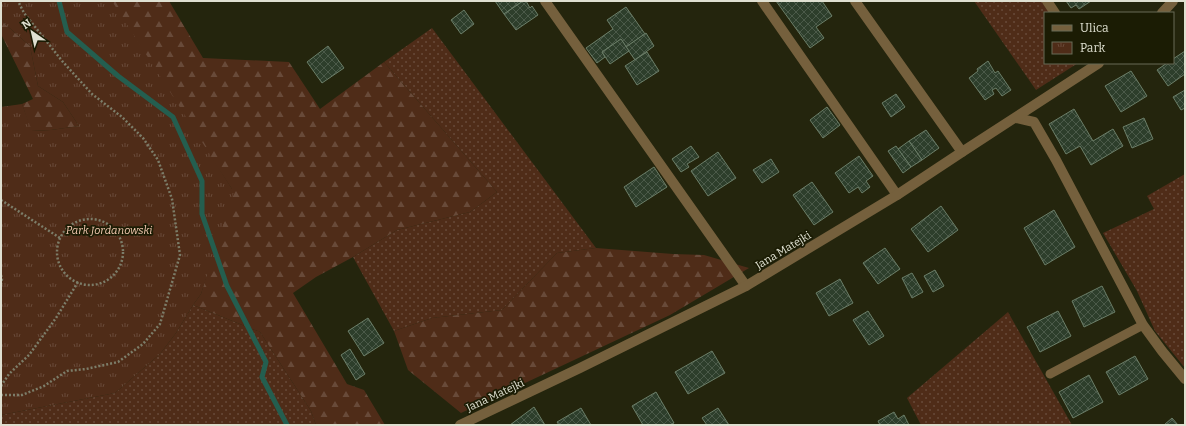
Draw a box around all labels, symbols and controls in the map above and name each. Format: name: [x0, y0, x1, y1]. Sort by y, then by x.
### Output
north arrow: [12, 12, 52, 52]
legend: [1044, 12, 1174, 64]
text: N: [20, 16, 34, 32]
text: Ulica: [1080, 21, 1109, 35]
text: Park: [1080, 41, 1106, 55]
park label: Park Jordanowski: [66, 224, 152, 237]
street label: Jana Matejki: [752, 228, 814, 273]
street label: Jana Matejki: [463, 376, 527, 415]

